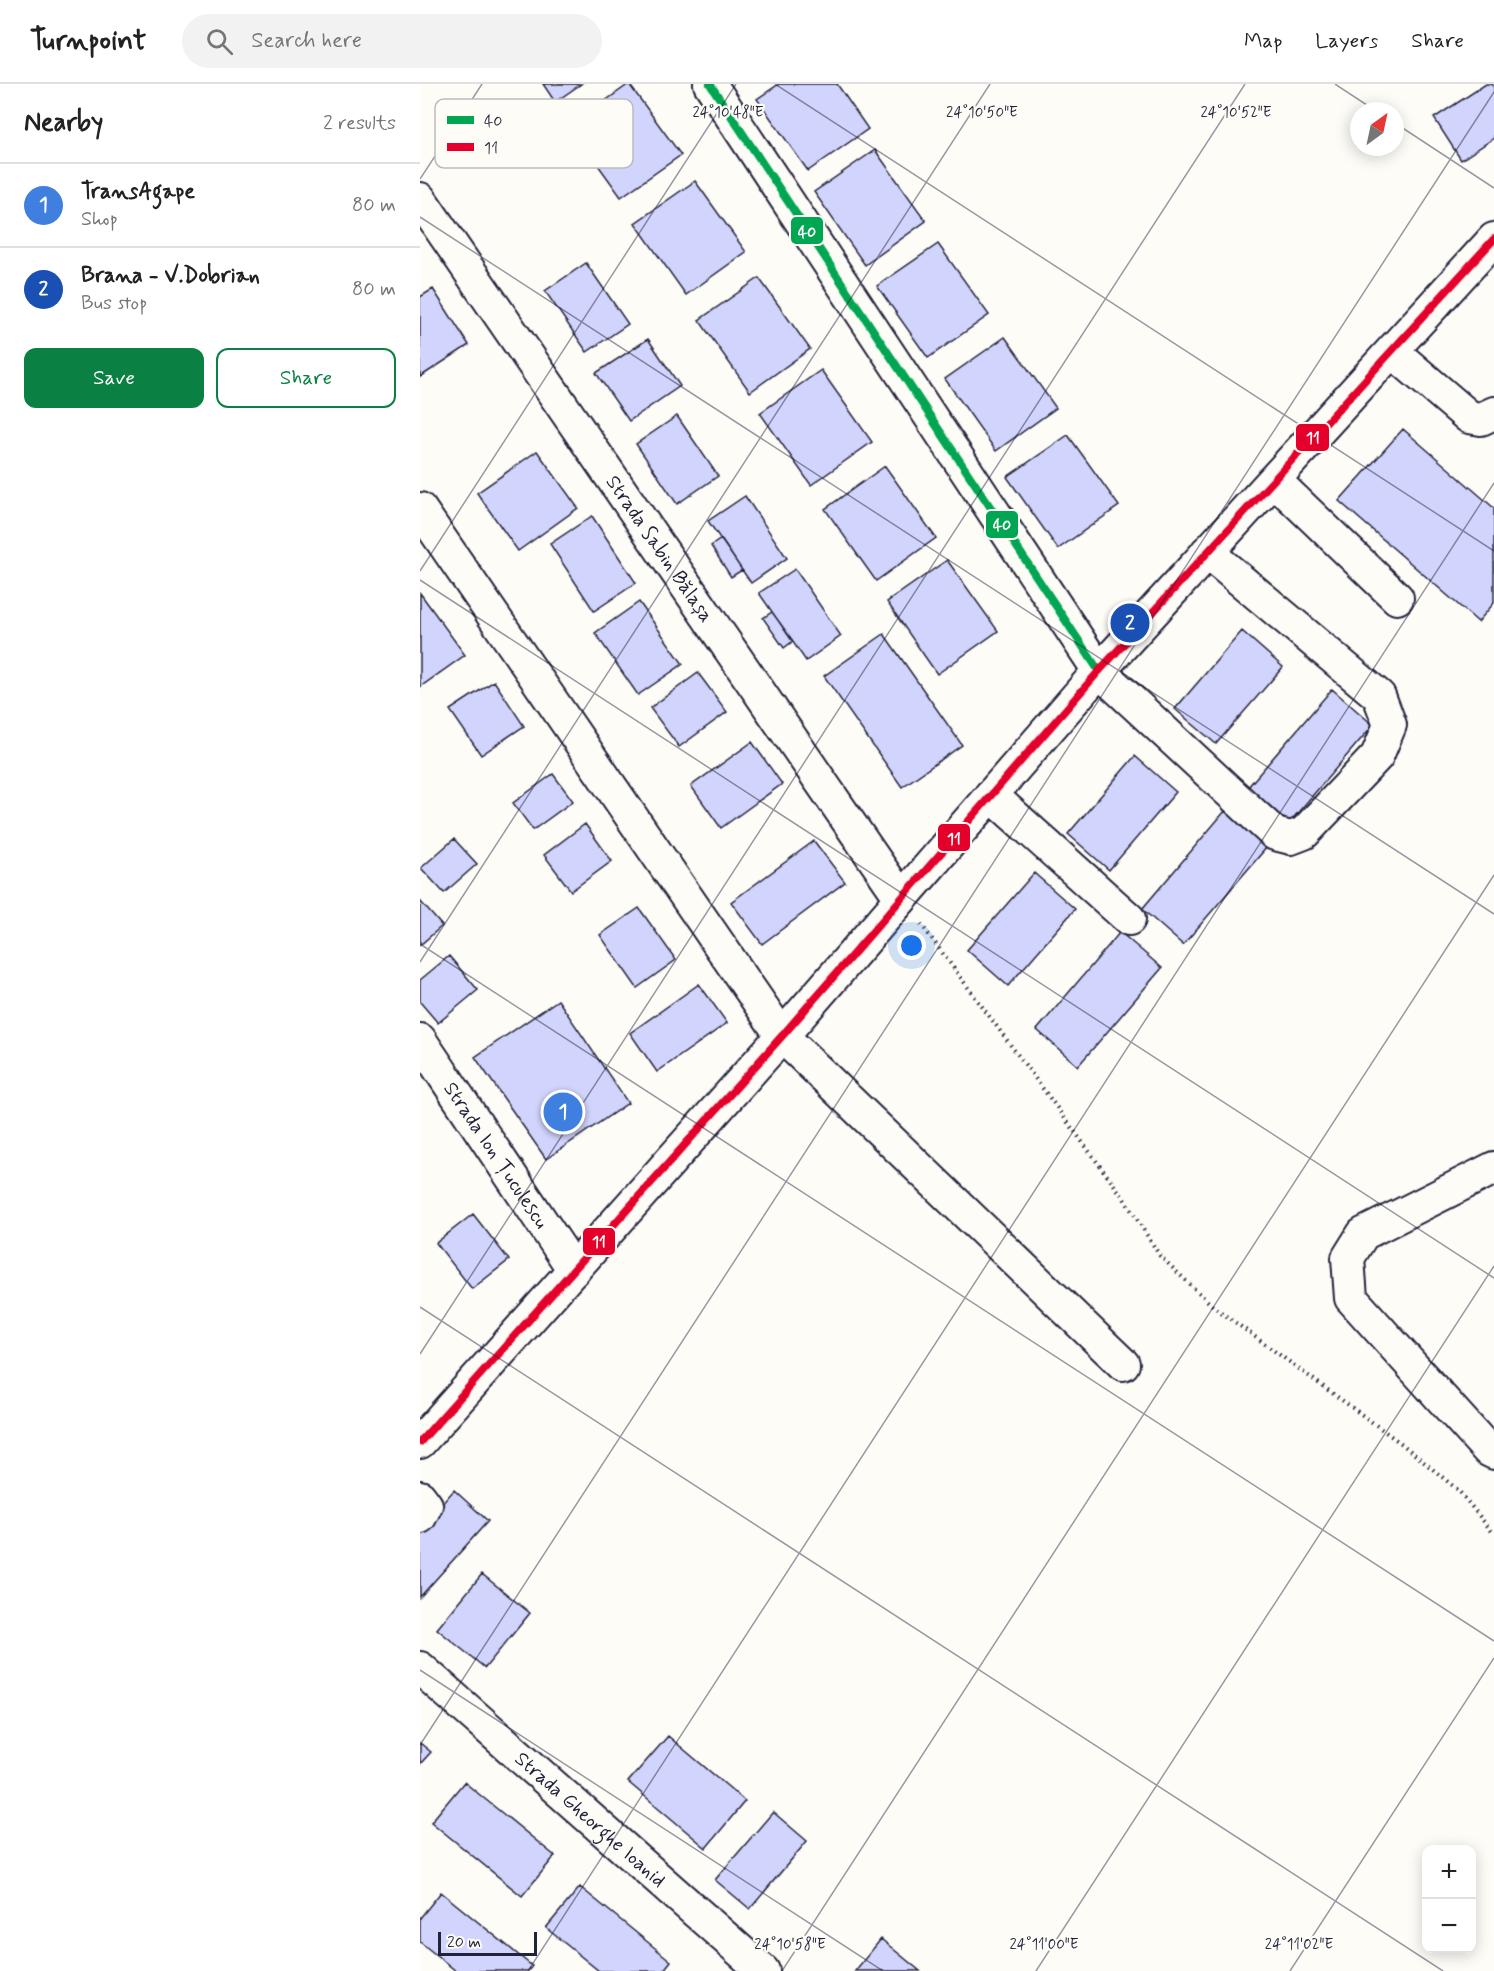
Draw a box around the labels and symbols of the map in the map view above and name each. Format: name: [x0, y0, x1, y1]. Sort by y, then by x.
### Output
legend: [435, 99, 633, 168]
north arrow: [1350, 102, 1404, 156]
text: 24°10'48"E: [692, 103, 764, 123]
text: 24°10'50"E: [946, 103, 1018, 123]
text: 24°10'52"E: [1200, 103, 1272, 123]
text: 40: [484, 111, 502, 132]
text: 11: [484, 138, 498, 159]
line badge: 40: [790, 216, 824, 245]
text: 40: [798, 222, 816, 243]
line badge: 11: [1295, 423, 1330, 452]
text: 11: [1306, 428, 1320, 449]
street label: Strada Sabin Bălașa: [599, 470, 719, 628]
line badge: 40: [985, 510, 1019, 539]
text: 40: [993, 515, 1011, 536]
pin: 2: [1110, 600, 1150, 646]
line badge: 11: [937, 823, 971, 852]
text: 11: [947, 829, 961, 850]
your location: [897, 931, 926, 960]
street label: Strada Ion Țuculescu: [437, 1077, 554, 1234]
pin: 1: [544, 1090, 582, 1134]
line badge: 11: [582, 1227, 616, 1256]
text: 11: [592, 1232, 606, 1253]
street label: Strada Gheorghe Ioanid: [509, 1746, 671, 1894]
scale bar: [438, 1929, 537, 1956]
text: 24°10'58"E: [754, 1935, 826, 1955]
text: 24°11'00"E: [1009, 1935, 1079, 1955]
text: 24°11'02"E: [1265, 1935, 1333, 1955]

